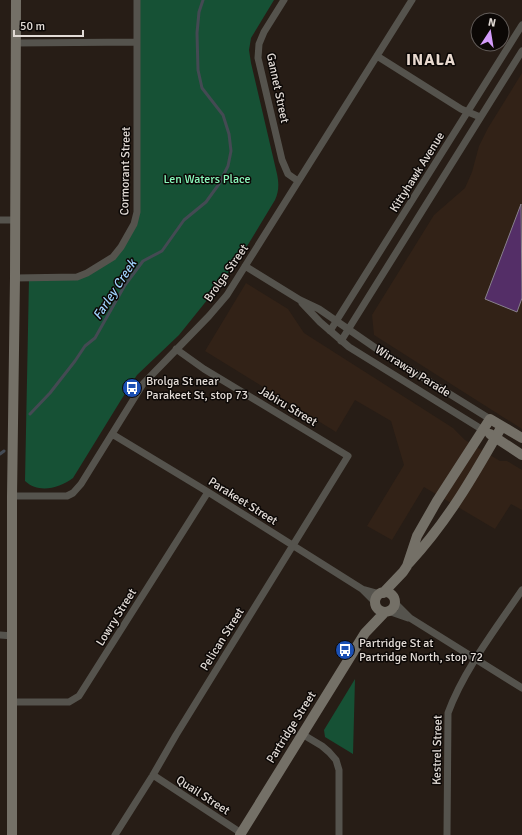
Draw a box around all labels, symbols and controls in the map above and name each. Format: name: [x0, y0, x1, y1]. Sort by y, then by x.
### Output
scale bar: [14, 12, 83, 38]
north arrow: [470, 12, 510, 52]
text: N: [487, 16, 497, 30]
text: 50 m: [20, 19, 45, 34]
district label: INALA: [406, 50, 456, 70]
street label: Gannet Street: [263, 52, 292, 124]
street label: Cormorant Street: [117, 127, 134, 215]
street label: Kittyhawk Avenue: [387, 129, 448, 215]
park label: Len Waters Place: [163, 172, 251, 187]
street label: Brolga Street: [201, 241, 252, 305]
water label: Farley Creek: [89, 255, 141, 323]
street label: Wirraway Parade: [372, 342, 453, 401]
place label: Brolga St near Parakeet St, stop 73: [146, 374, 248, 403]
bus stop icon: Brolga St near Parakeet St, stop 73: [121, 377, 143, 399]
street label: Jabiru Street: [256, 383, 320, 430]
street label: Parakeet Street: [205, 474, 280, 529]
street label: Lowry Street: [93, 586, 140, 649]
street label: Pelican Street: [197, 605, 248, 674]
place label: Partridge St at Partridge North, stop 72: [359, 636, 483, 665]
bus stop icon: Partridge St at Partridge North, stop 72: [334, 639, 356, 661]
street label: Partridge Street: [263, 689, 320, 766]
street label: Kestrel Street: [429, 715, 446, 785]
street label: Quail Street: [173, 772, 232, 818]

